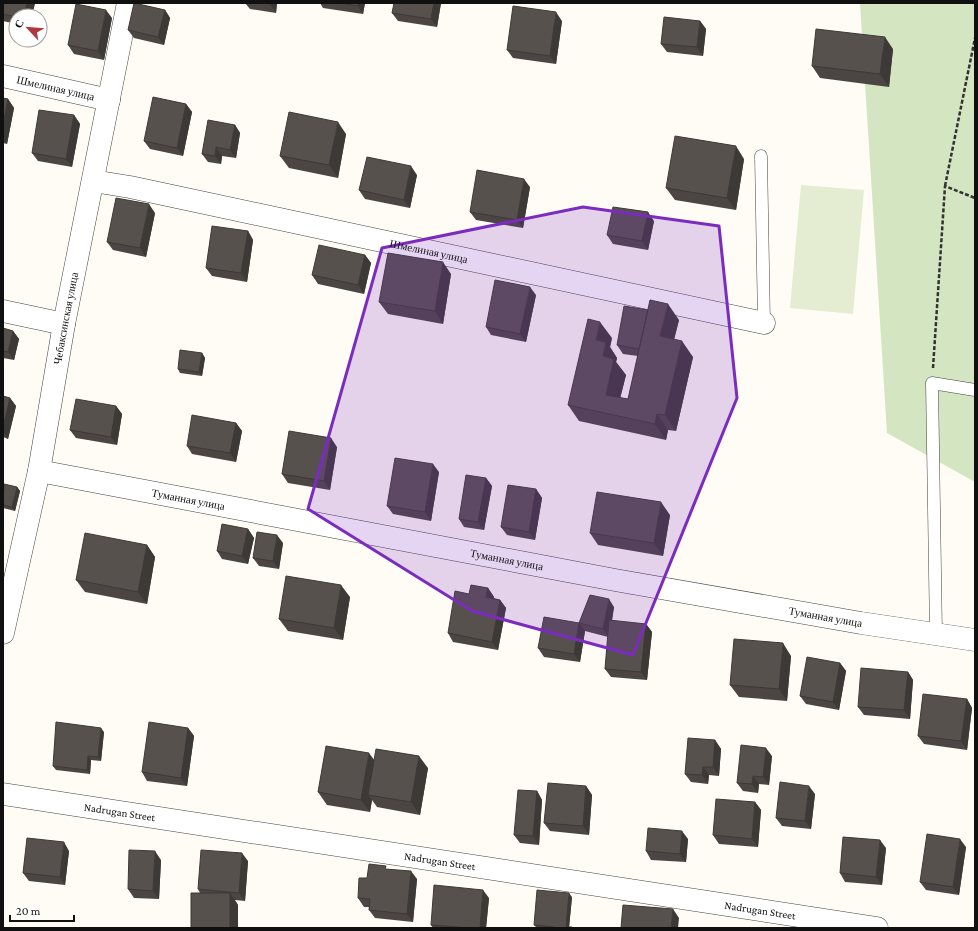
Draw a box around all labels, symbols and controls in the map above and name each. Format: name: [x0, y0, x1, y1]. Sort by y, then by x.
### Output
north arrow: [8, 8, 48, 48]
text: С: [12, 17, 26, 30]
street label: Шмелиная улица: [16, 73, 96, 103]
street label: Шмелиная улица: [389, 237, 469, 265]
street label: Чебаксинская улица: [51, 271, 80, 365]
street label: Туманная улица: [151, 486, 226, 512]
street label: Туманная улица: [469, 547, 544, 572]
street label: Туманная улица: [788, 605, 863, 629]
street label: Nadrugan Street: [83, 800, 156, 823]
street label: Nadrugan Street: [403, 850, 477, 872]
scale bar: [10, 897, 74, 923]
street label: Nadrugan Street: [724, 899, 797, 922]
text: 20 m: [16, 904, 41, 918]

